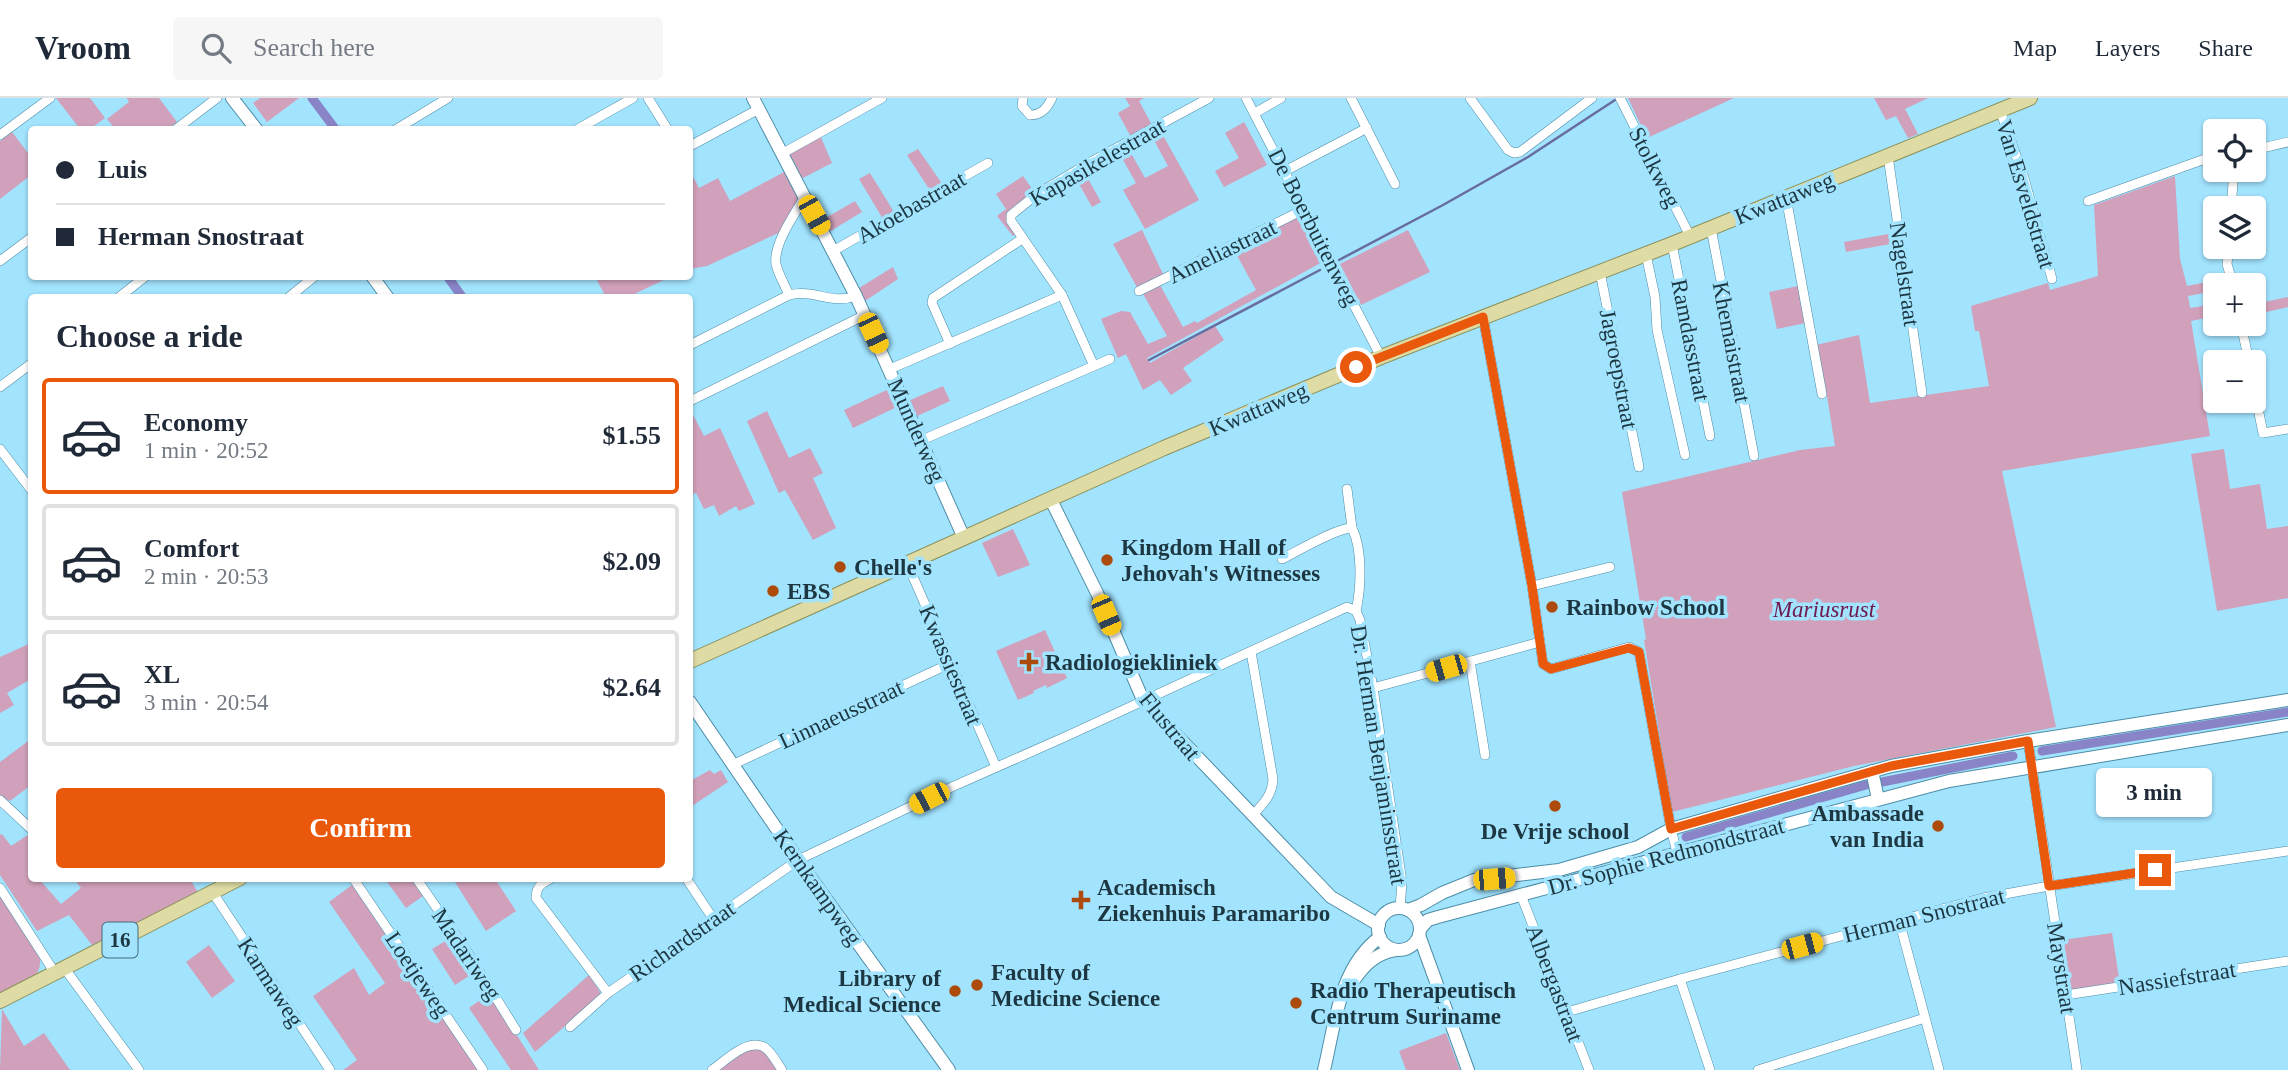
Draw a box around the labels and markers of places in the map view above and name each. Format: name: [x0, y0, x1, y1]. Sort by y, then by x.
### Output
place label: Kingdom Hall of Jehovah's Witnesses: [1121, 535, 1320, 586]
marker: Kingdom Hall of Jehovah's Witnesses: [1099, 552, 1115, 568]
place label: Chelle's: [854, 555, 932, 580]
marker: Chelle's: [832, 559, 848, 575]
place label: EBS: [787, 579, 830, 604]
marker: EBS: [765, 583, 781, 599]
place label: Rainbow School: [1566, 595, 1725, 620]
marker: Rainbow School: [1544, 599, 1560, 615]
place label: Radiologiekliniek: [1045, 650, 1218, 675]
marker: Radiologiekliniek: [1019, 652, 1039, 672]
marker: De Vrije school: [1547, 798, 1563, 814]
place label: Ambassade van India: [1812, 801, 1924, 852]
marker: Ambassade van India: [1930, 818, 1946, 834]
place label: De Vrije school: [1481, 819, 1629, 844]
place label: Academisch Ziekenhuis Paramaribo: [1097, 875, 1330, 926]
marker: Academisch Ziekenhuis Paramaribo: [1071, 890, 1091, 910]
place label: Faculty of Medicine Science: [991, 960, 1160, 1011]
place label: Library of Medical Science: [783, 966, 941, 1017]
marker: Faculty of Medicine Science: [969, 977, 985, 993]
place label: Radio Therapeutisch Centrum Suriname: [1310, 978, 1516, 1029]
marker: Library of Medical Science: [947, 983, 963, 999]
marker: Radio Therapeutisch Centrum Suriname: [1288, 995, 1304, 1011]

